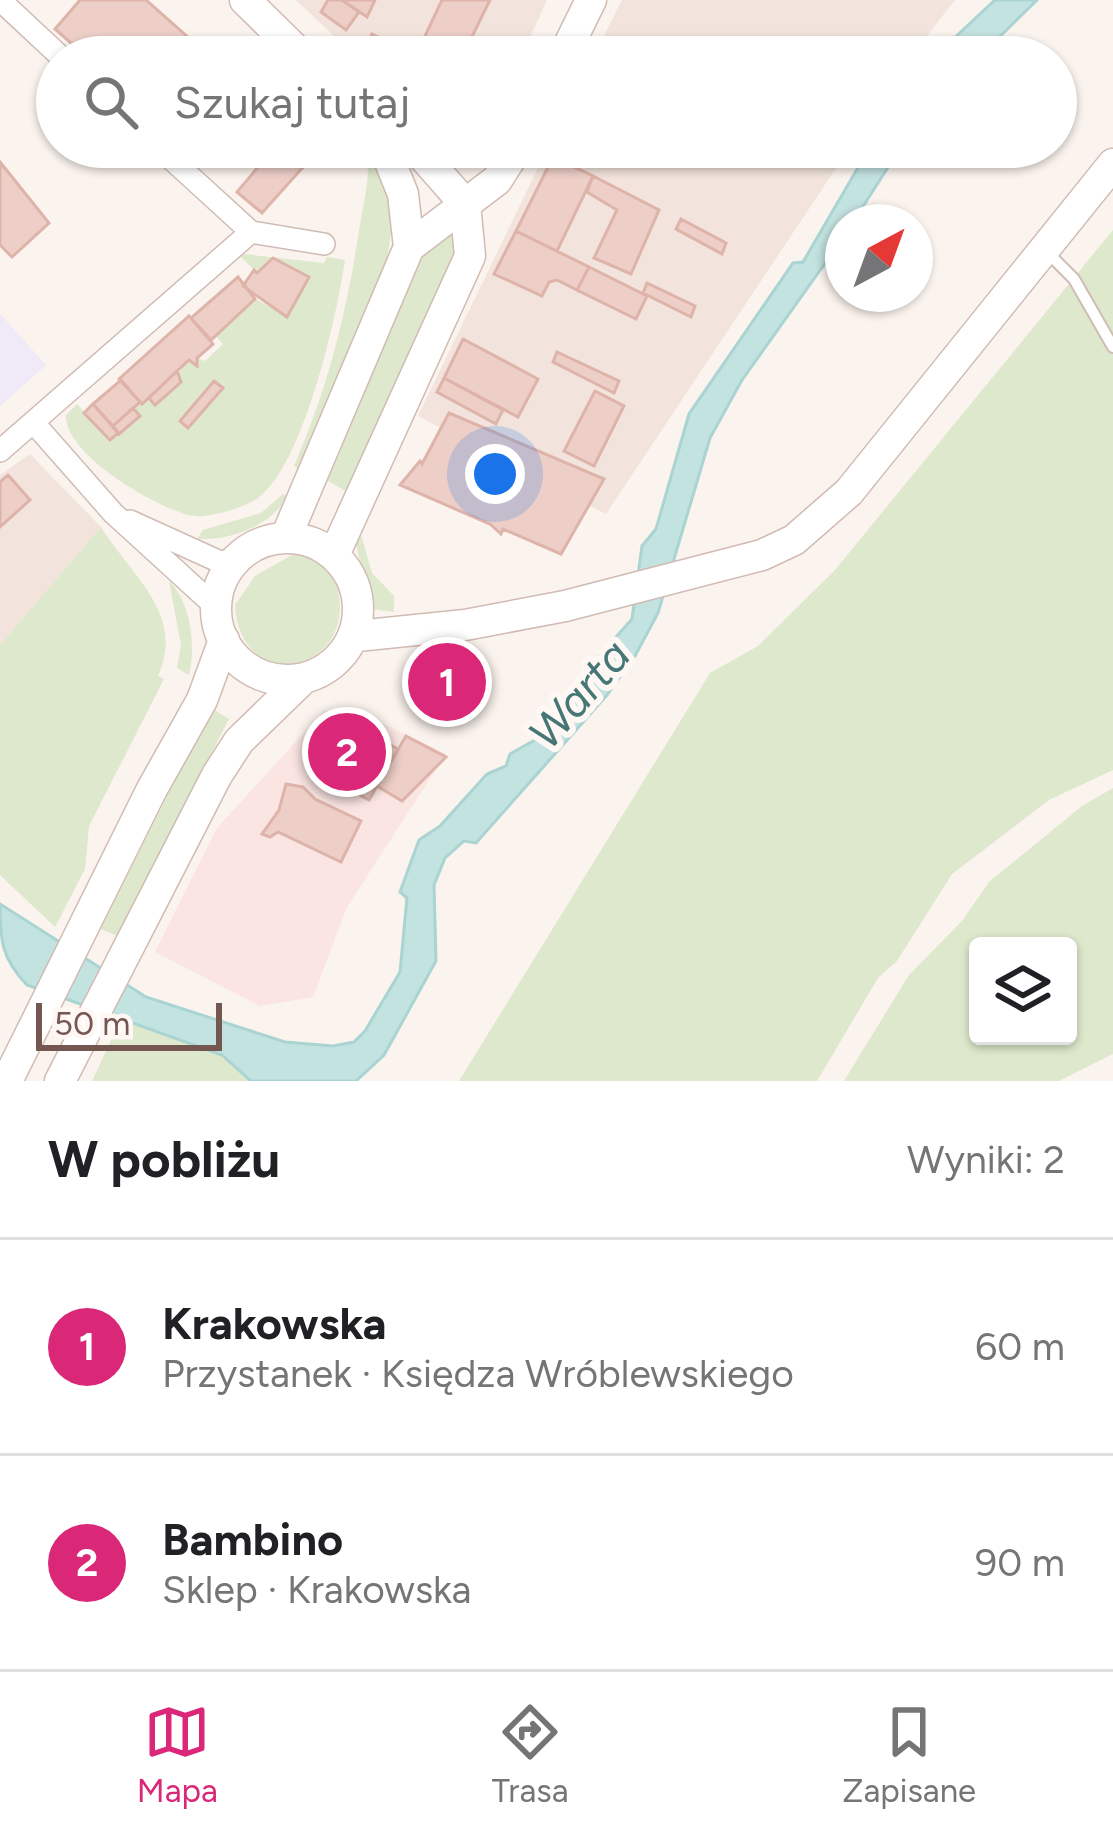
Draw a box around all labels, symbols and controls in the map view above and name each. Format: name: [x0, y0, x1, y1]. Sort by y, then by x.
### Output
search box: [36, 36, 1077, 168]
icon: search: [78, 69, 144, 135]
text: Szukaj tutaj: [174, 75, 410, 129]
north arrow: [825, 204, 933, 312]
your location: [465, 444, 525, 504]
water label: Warta: [517, 628, 641, 760]
pin: 1: [408, 637, 486, 727]
pin: 2: [308, 707, 386, 797]
map controls: [969, 937, 1077, 1045]
button: layers: [969, 937, 1077, 1045]
scale bar: [36, 997, 222, 1050]
text: 50 m: [54, 1004, 130, 1043]
text: W pobliżu: [48, 1129, 280, 1190]
text: Wyniki: 2: [907, 1136, 1065, 1183]
text: Krakowska: [162, 1296, 386, 1350]
text: 1: [79, 1323, 95, 1370]
text: 60 m: [975, 1323, 1065, 1370]
text: Przystanek · Księdza Wróblewskiego: [162, 1350, 794, 1397]
text: Bambino: [162, 1512, 343, 1566]
text: 2: [76, 1539, 98, 1586]
text: 90 m: [975, 1539, 1065, 1586]
text: Sklep · Krakowska: [162, 1566, 471, 1613]
tab: Mapa: [137, 1699, 218, 1810]
tab: Trasa: [492, 1699, 569, 1810]
tab: Zapisane: [842, 1699, 976, 1810]

